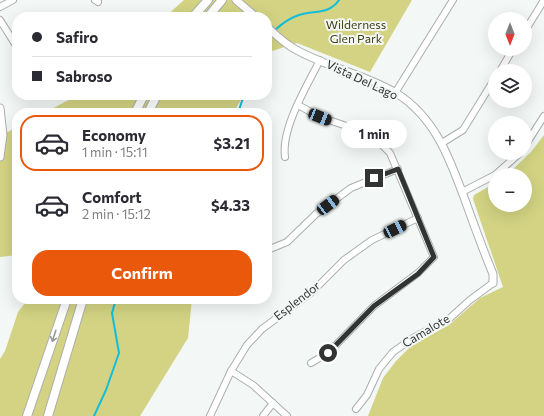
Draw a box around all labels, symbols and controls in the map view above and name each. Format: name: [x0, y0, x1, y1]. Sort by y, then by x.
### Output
north arrow: [488, 12, 532, 56]
map controls: [488, 12, 532, 212]
park label: Wilderness Glen Park: [326, 17, 386, 45]
text: Safiro: [56, 28, 98, 46]
street label: Vista Del Lago: [324, 56, 400, 102]
button: layers: [488, 64, 532, 108]
text: Sabroso: [56, 67, 113, 85]
car: [307, 107, 333, 127]
button: +: [488, 116, 532, 160]
callout: 1 min: [341, 120, 407, 148]
icon: car: [34, 125, 70, 161]
text: Economy: [82, 126, 146, 144]
text: 1 min: [359, 126, 389, 142]
text: $3.21: [214, 134, 250, 152]
text: 1 min · 15:11: [82, 144, 147, 160]
button: −: [488, 168, 532, 212]
route end: [365, 169, 383, 187]
icon: car: [34, 187, 70, 223]
text: Comfort: [82, 188, 142, 206]
car: [315, 193, 341, 217]
text: $4.33: [211, 196, 250, 214]
text: 2 min · 15:12: [82, 206, 151, 222]
car: [382, 218, 408, 240]
button: Confirm: [32, 250, 252, 296]
street label: Esplendor: [270, 278, 322, 323]
street label: Camalote: [399, 311, 452, 350]
one-way arrow: [50, 329, 57, 342]
route start: [319, 344, 337, 362]

